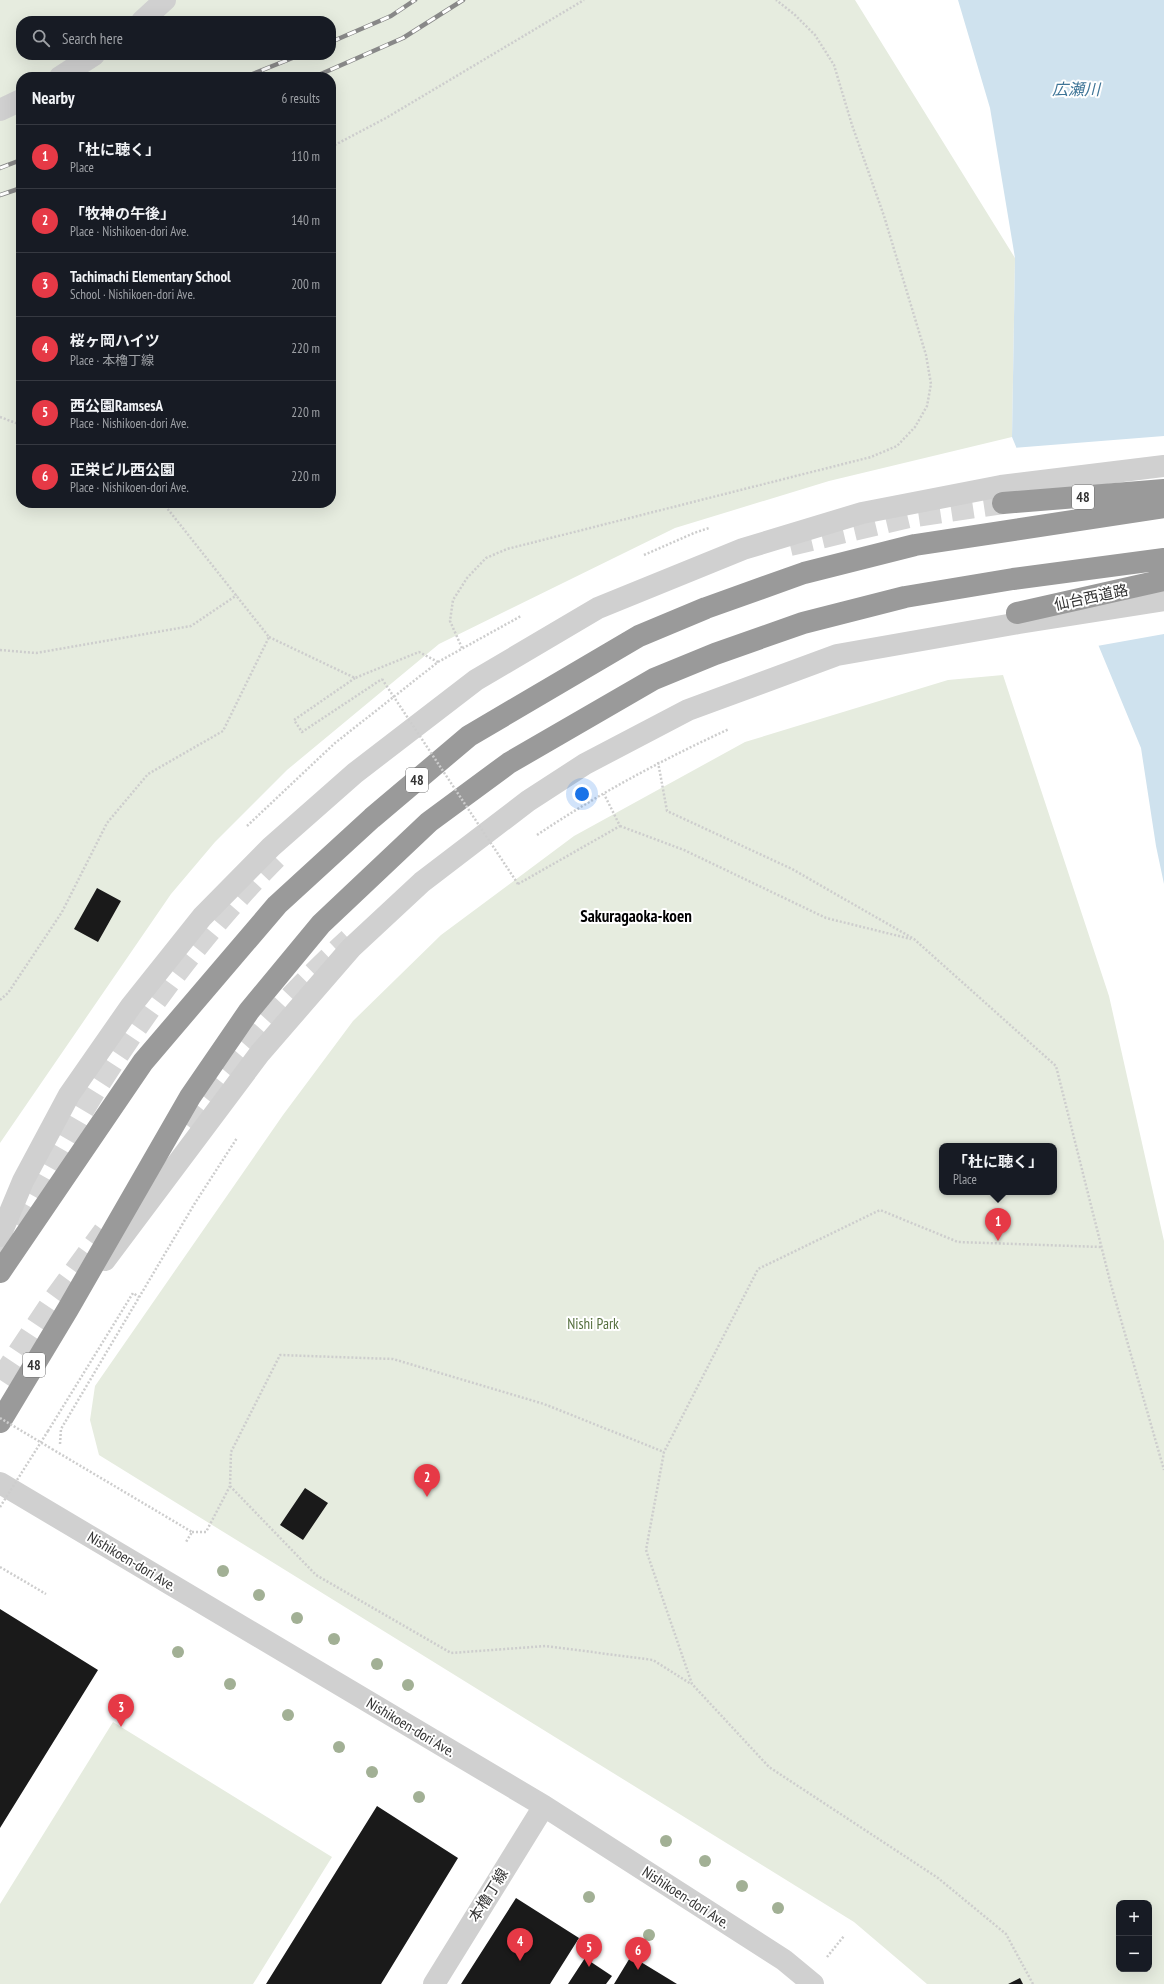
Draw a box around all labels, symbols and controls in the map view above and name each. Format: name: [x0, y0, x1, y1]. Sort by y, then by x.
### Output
search box: [16, 16, 336, 60]
icon: search: [30, 27, 52, 49]
text: Search here: [62, 29, 123, 48]
water label: 広瀬川: [1052, 79, 1102, 99]
text: Nearby: [32, 87, 75, 109]
text: 6 results: [281, 90, 320, 107]
text: 「杜に聴く」: [70, 140, 160, 159]
text: 1: [42, 148, 48, 165]
text: 110 m: [291, 148, 320, 165]
text: Place: [70, 159, 94, 176]
text: 「牧神の午後」: [70, 204, 175, 223]
text: 2: [42, 212, 48, 229]
text: 140 m: [291, 212, 320, 229]
text: Place · Nishikoen-dori Ave.: [70, 223, 189, 240]
text: Tachimachi Elementary School: [70, 267, 231, 286]
text: 3: [42, 276, 48, 293]
text: 200 m: [291, 276, 320, 293]
text: School · Nishikoen-dori Ave.: [70, 286, 195, 303]
text: 桜ヶ岡ハイツ: [70, 331, 160, 350]
text: 4: [42, 340, 48, 357]
text: 220 m: [291, 340, 320, 357]
text: Place · 本櫓丁線: [70, 352, 154, 369]
text: 西公園RamsesA: [70, 396, 163, 415]
text: 5: [42, 404, 48, 421]
text: 220 m: [291, 404, 320, 421]
text: Place · Nishikoen-dori Ave.: [70, 415, 189, 432]
text: 正栄ビル西公園: [70, 460, 175, 479]
text: 6: [42, 468, 48, 485]
text: 220 m: [291, 468, 320, 485]
text: Place · Nishikoen-dori Ave.: [70, 479, 189, 496]
road number: 48: [1072, 485, 1094, 509]
street label: 仙台西道路: [1052, 580, 1130, 614]
road number: 48: [406, 768, 428, 792]
your location: [572, 784, 592, 804]
district label: Sakuragaoka-koen: [580, 905, 692, 927]
popup: [939, 1143, 1057, 1195]
text: 「杜に聴く」: [953, 1152, 1043, 1171]
text: Place: [953, 1171, 977, 1188]
pin: 1: [985, 1208, 1011, 1241]
park label: Nishi Park: [567, 1314, 619, 1333]
road number: 48: [23, 1353, 45, 1377]
pin: 2: [414, 1464, 440, 1497]
street label: Nishikoen-dori Ave.: [84, 1527, 180, 1595]
street label: Nishikoen-dori Ave.: [363, 1693, 459, 1761]
pin: 3: [108, 1694, 134, 1727]
street label: Nishikoen-dori Ave.: [639, 1862, 733, 1932]
street label: 本櫓丁線: [464, 1865, 512, 1925]
map controls: [1116, 1900, 1152, 1972]
button: +: [1116, 1900, 1152, 1936]
pin: 4: [507, 1928, 533, 1961]
pin: 5: [576, 1934, 602, 1967]
button: −: [1116, 1936, 1152, 1972]
pin: 6: [625, 1937, 651, 1970]

